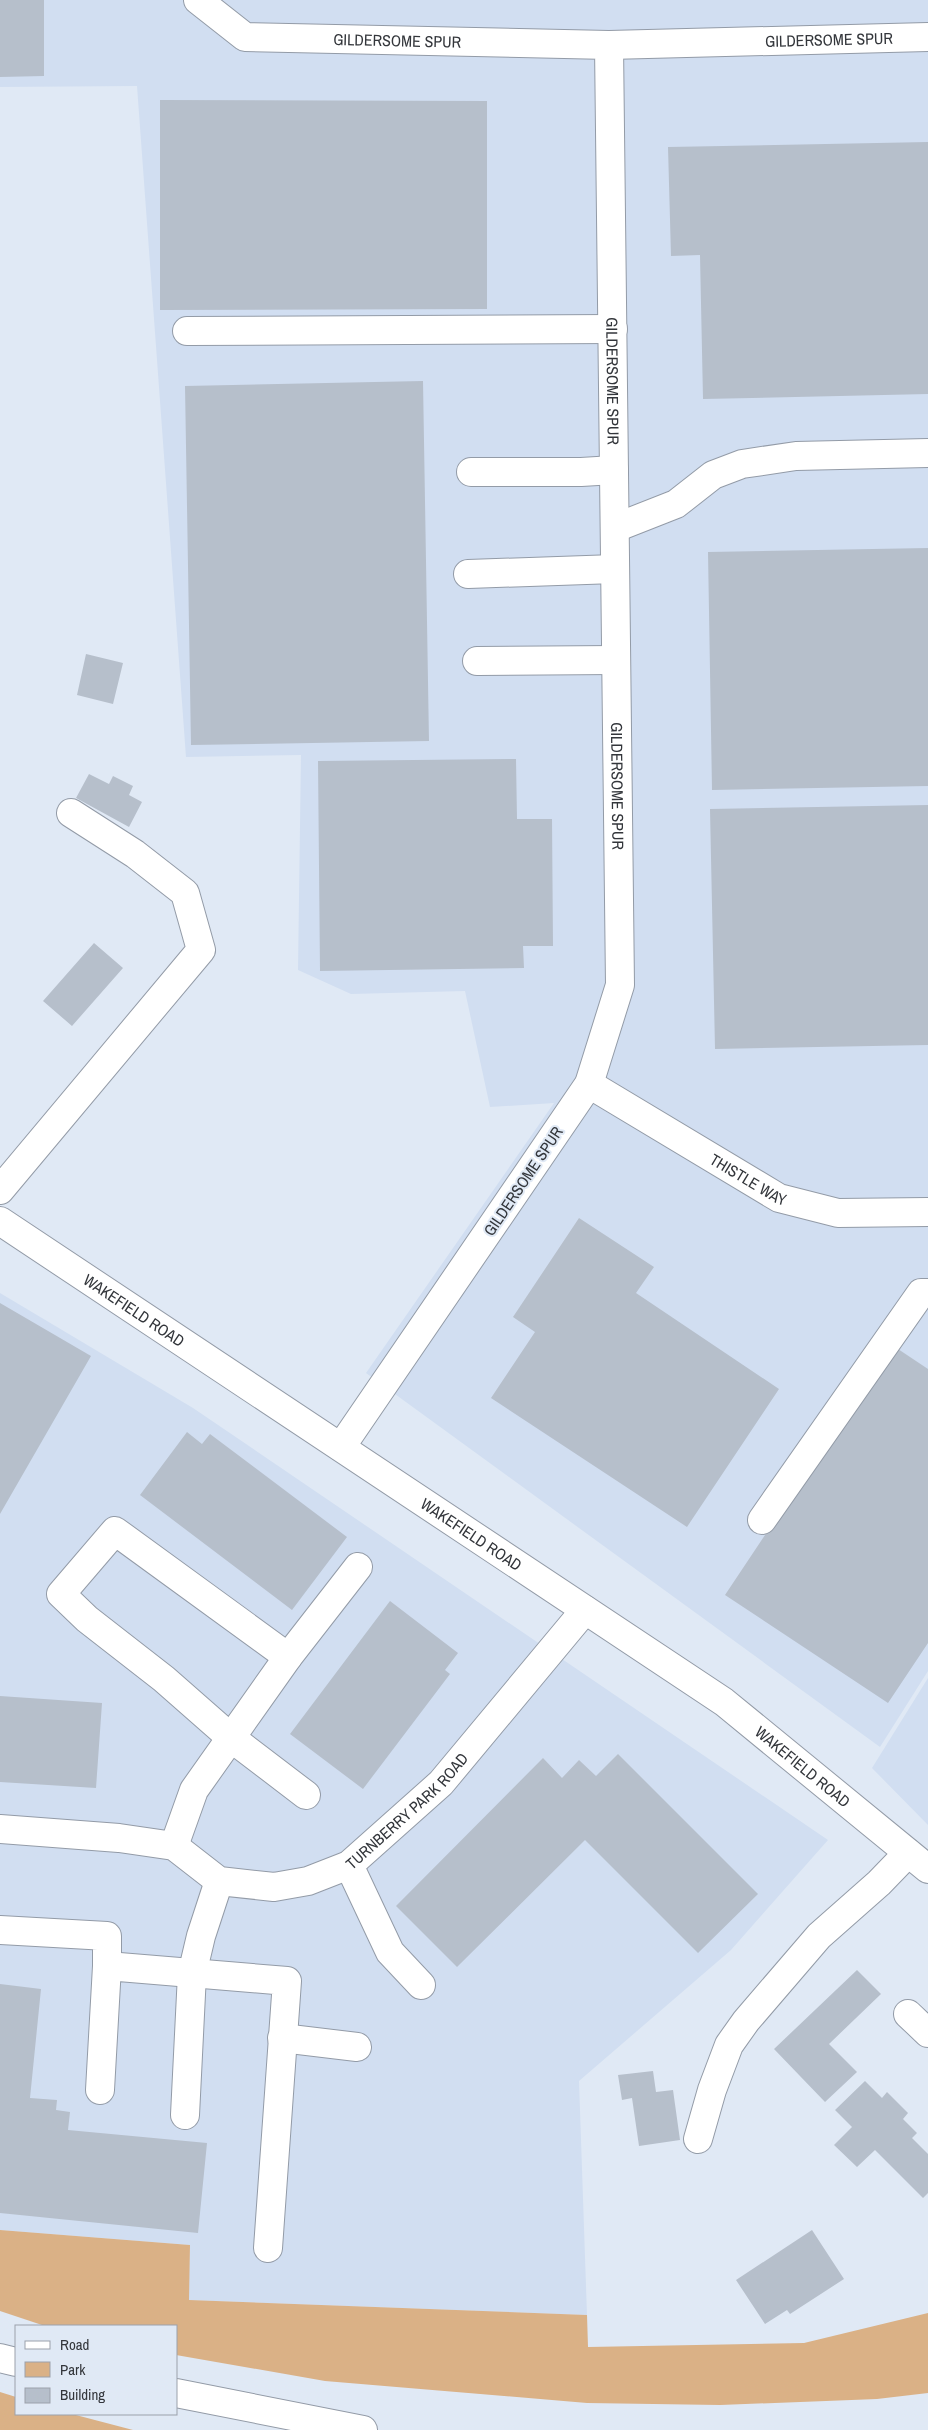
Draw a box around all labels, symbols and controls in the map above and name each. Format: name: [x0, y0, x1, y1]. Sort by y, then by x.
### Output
street label: GILDERSOME SPUR: [765, 27, 894, 52]
street label: GILDERSOME SPUR: [333, 28, 462, 53]
street label: GILDERSOME SPUR: [601, 317, 625, 446]
street label: GILDERSOME SPUR: [606, 722, 629, 851]
street label: GILDERSOME SPUR: [478, 1122, 568, 1240]
street label: THISTLE WAY: [706, 1148, 789, 1211]
street label: WAKEFIELD ROAD: [79, 1269, 189, 1352]
street label: WAKEFIELD ROAD: [417, 1493, 526, 1576]
street label: WAKEFIELD ROAD: [751, 1721, 855, 1812]
street label: TURNBERRY PARK ROAD: [341, 1748, 473, 1874]
legend: [15, 2325, 178, 2415]
text: Road: [60, 2334, 89, 2355]
text: Park: [60, 2359, 86, 2380]
text: Building: [60, 2384, 105, 2405]

